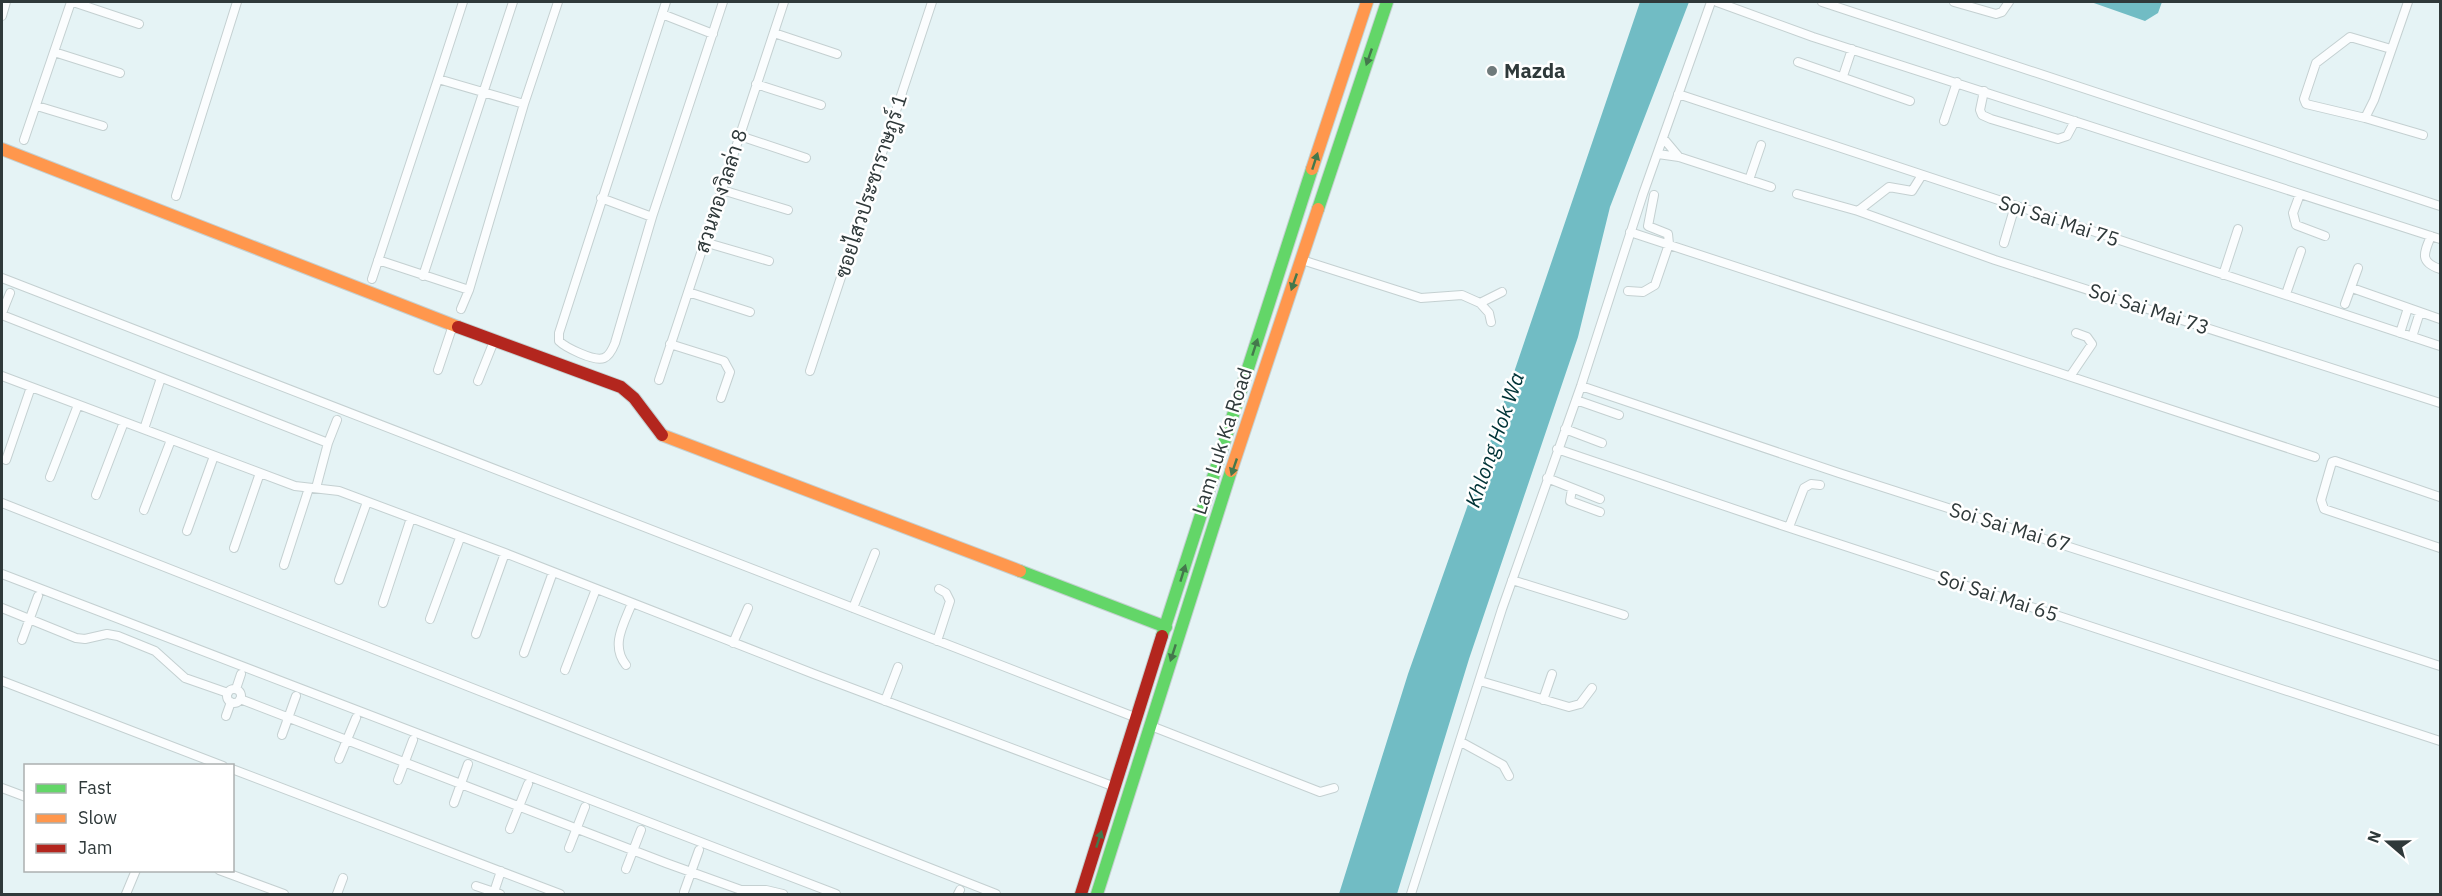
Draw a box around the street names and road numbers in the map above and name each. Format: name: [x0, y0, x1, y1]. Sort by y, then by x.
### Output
street label: ซอยไสวประชาราษฎร์ 1: [828, 90, 914, 282]
street label: สวนทองวิลล่า 8: [688, 126, 753, 256]
street label: Soi Sai Mai 75: [1995, 188, 2123, 253]
street label: Soi Sai Mai 73: [2085, 276, 2213, 341]
street label: Lam Luk Ka Road: [1185, 364, 1258, 518]
street label: Soi Sai Mai 67: [1946, 495, 2074, 558]
street label: Soi Sai Mai 65: [1934, 563, 2062, 628]

